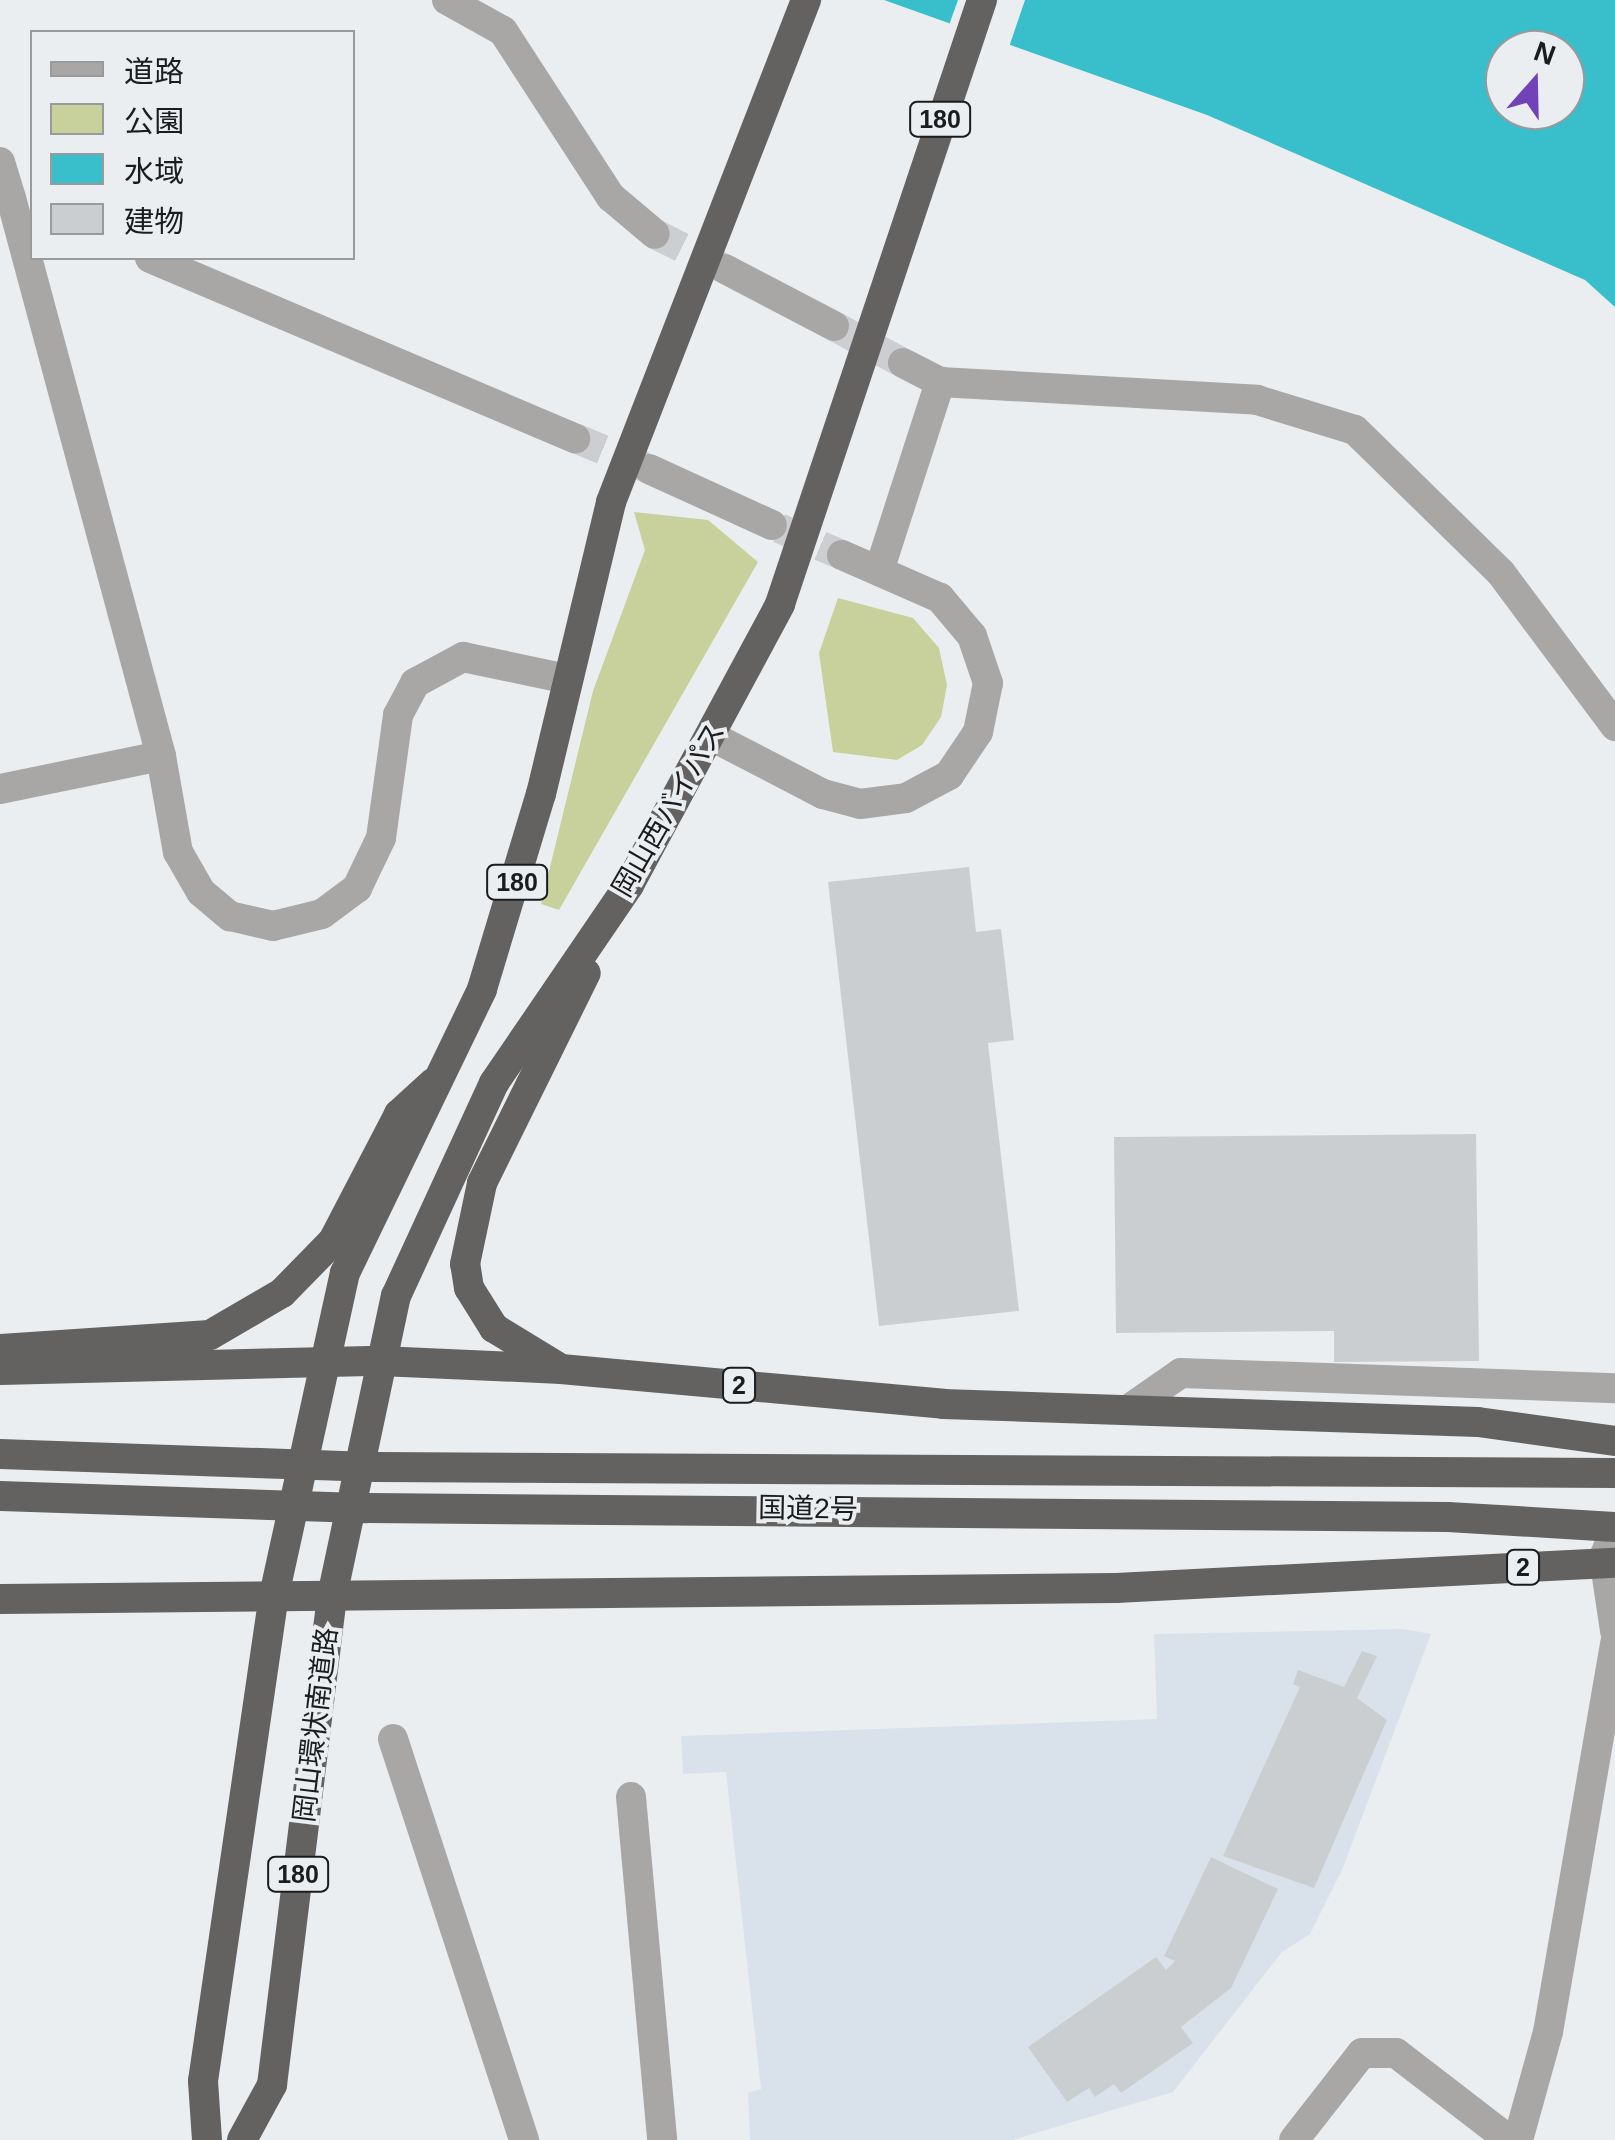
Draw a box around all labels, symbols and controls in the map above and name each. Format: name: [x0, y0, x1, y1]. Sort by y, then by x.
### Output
legend: [30, 30, 355, 260]
north arrow: [1485, 30, 1585, 130]
text: N: [1530, 35, 1560, 71]
text: 道路: [124, 55, 184, 88]
road number: 180: [908, 99, 972, 139]
text: 公園: [124, 105, 184, 138]
text: 水域: [124, 155, 184, 188]
text: 建物: [124, 205, 184, 238]
street label: 岡山西バイパス: [605, 717, 733, 903]
road number: 180: [484, 862, 550, 902]
road number: 2: [722, 1365, 756, 1405]
street label: 国道2号: [758, 1491, 858, 1527]
road number: 2: [1506, 1547, 1540, 1587]
street label: 岡山環状南道路: [287, 1626, 345, 1824]
road number: 180: [266, 1854, 330, 1894]

